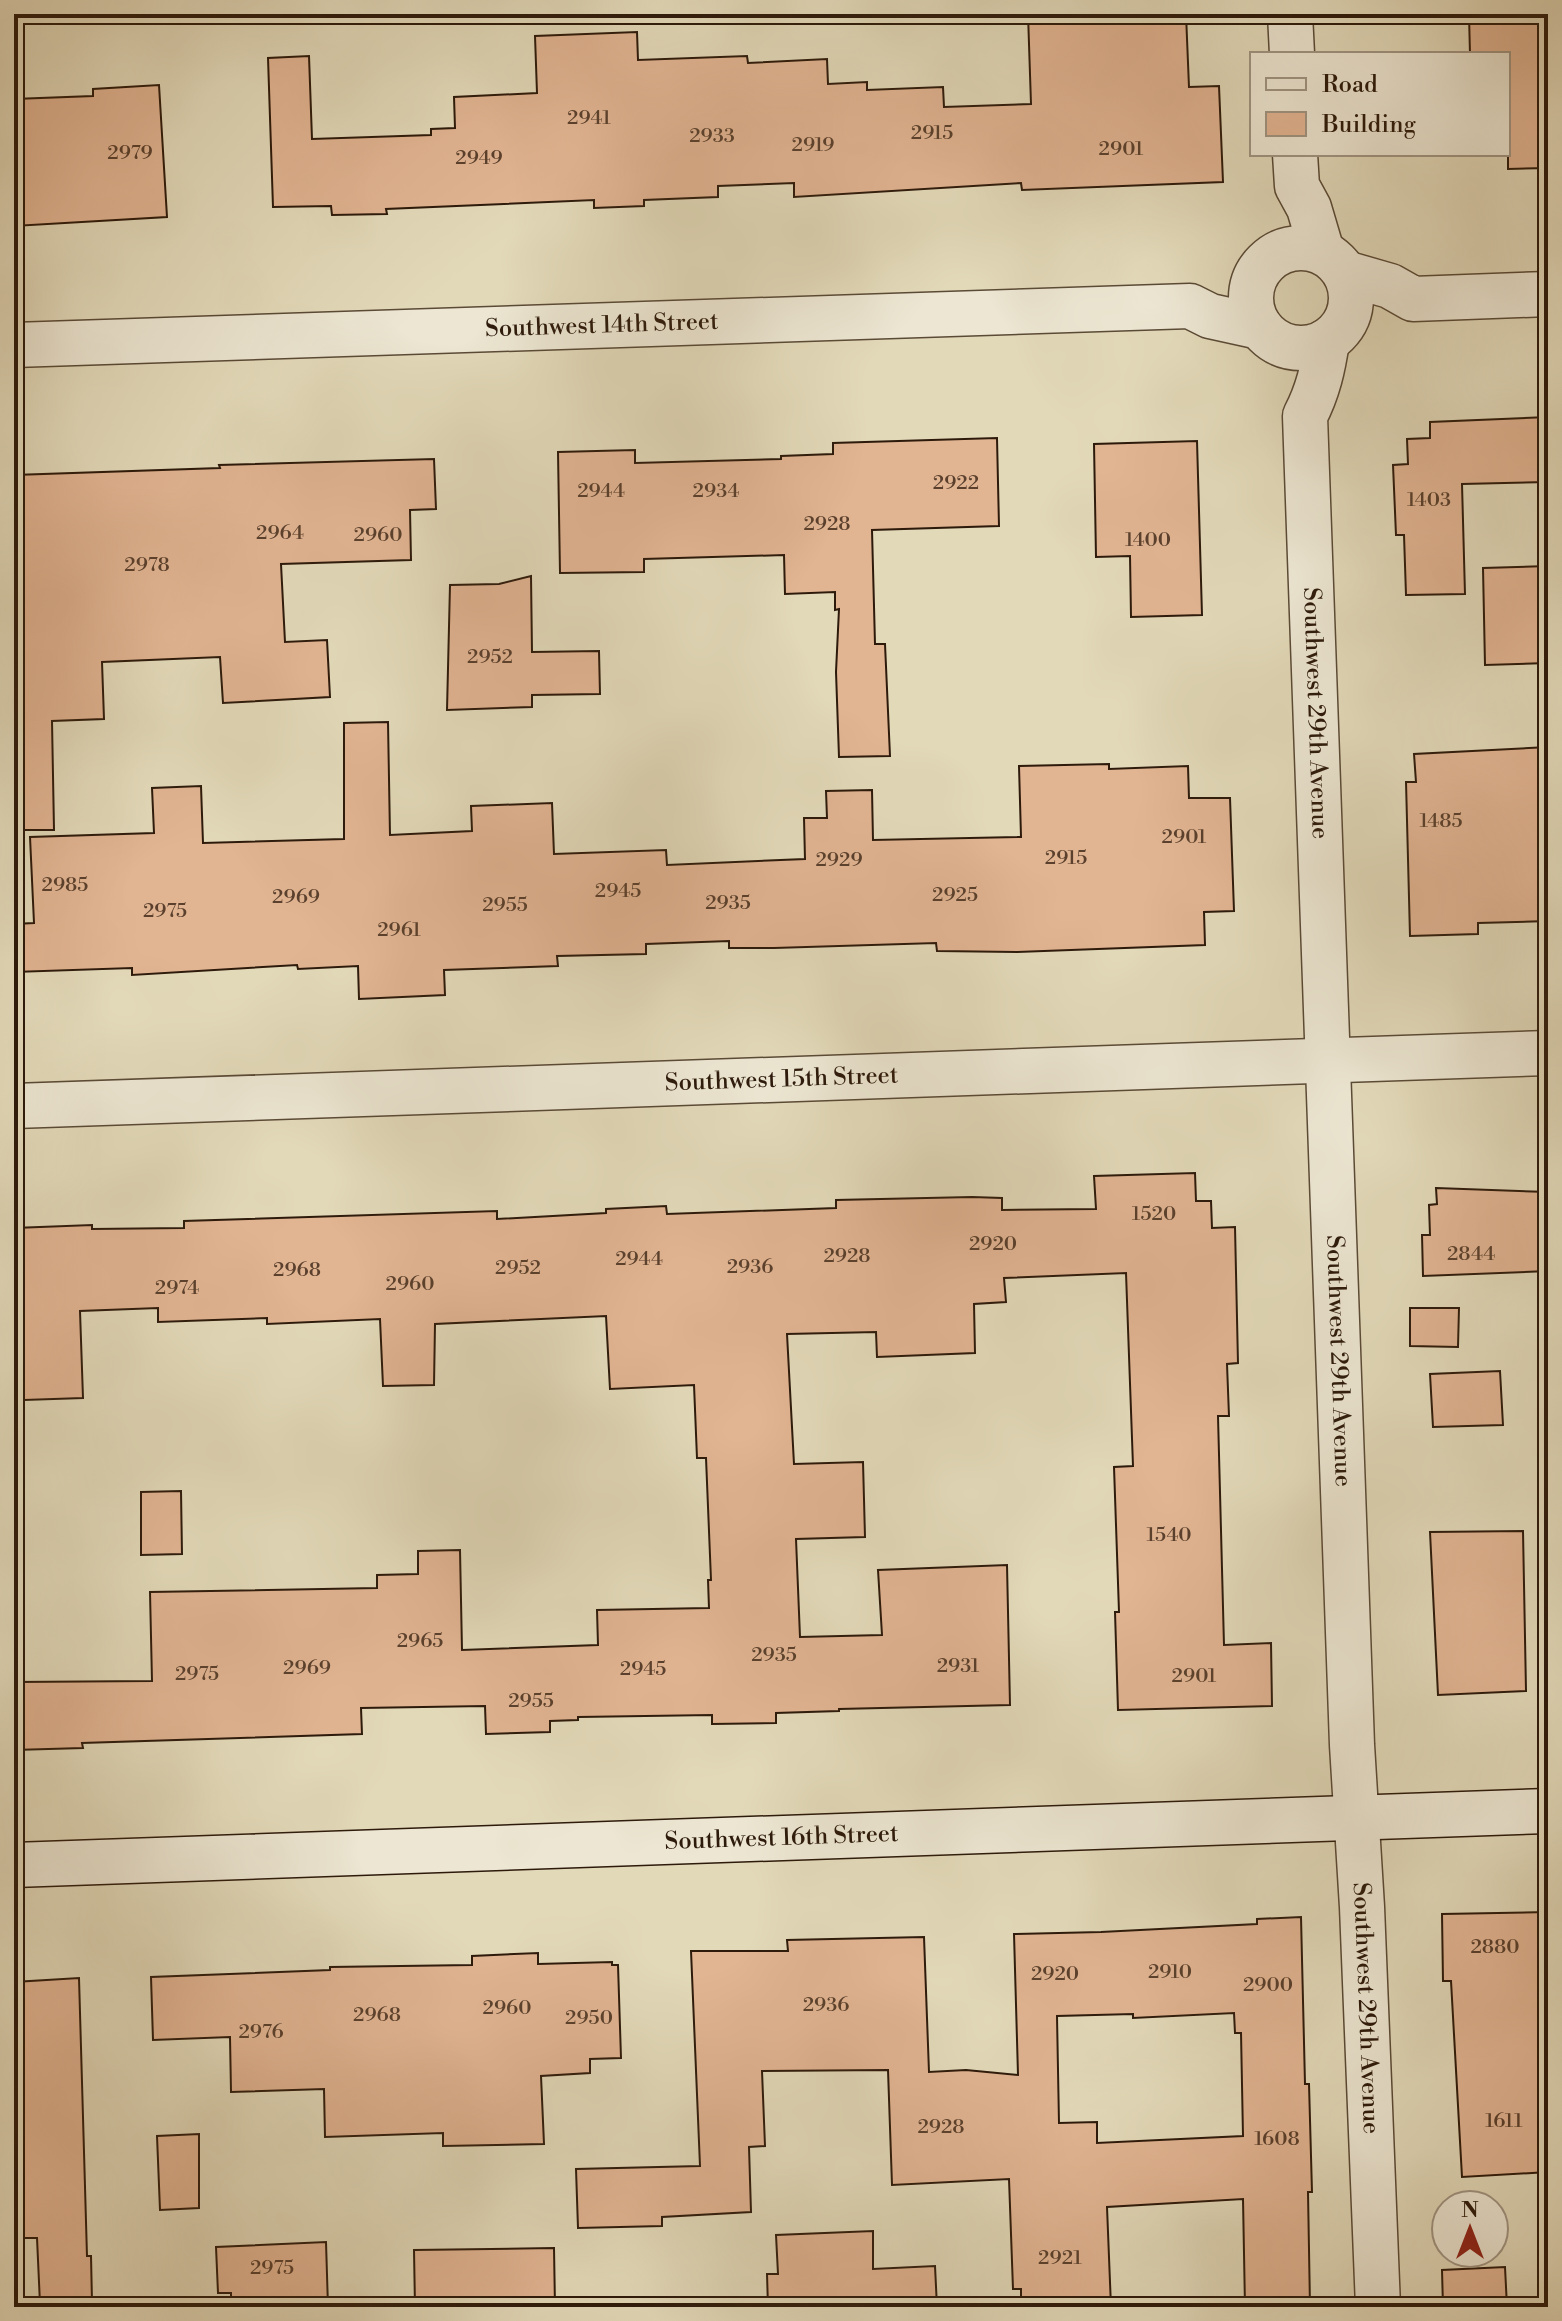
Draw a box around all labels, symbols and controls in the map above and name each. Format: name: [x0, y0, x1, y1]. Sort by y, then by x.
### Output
legend: [1250, 52, 1510, 156]
text: Road: [1322, 70, 1378, 100]
house number: 2941: [567, 106, 611, 131]
text: Building: [1321, 110, 1416, 140]
house number: 2915: [911, 121, 953, 146]
house number: 2933: [689, 124, 735, 149]
house number: 2919: [792, 133, 834, 158]
house number: 2901: [1099, 137, 1144, 162]
house number: 2979: [107, 141, 153, 166]
house number: 2949: [455, 146, 503, 171]
street label: Southwest 14th Street: [484, 307, 719, 344]
house number: 2922: [933, 471, 979, 496]
house number: 2944: [577, 479, 625, 504]
house number: 2934: [693, 479, 739, 504]
house number: 1403: [1407, 488, 1451, 513]
house number: 2928: [803, 512, 851, 537]
house number: 2964: [256, 521, 304, 546]
house number: 2960: [354, 523, 402, 548]
house number: 1400: [1125, 528, 1171, 553]
house number: 2978: [124, 553, 170, 578]
street label: Southwest 29th Avenue: [1296, 587, 1335, 840]
house number: 2952: [467, 645, 513, 670]
house number: 1485: [1420, 809, 1463, 834]
house number: 2901: [1162, 825, 1207, 850]
house number: 2915: [1045, 846, 1087, 871]
house number: 2929: [815, 848, 863, 873]
house number: 2985: [42, 873, 88, 898]
house number: 2945: [595, 879, 641, 904]
house number: 2925: [932, 883, 978, 908]
house number: 2969: [272, 885, 320, 910]
house number: 2935: [705, 891, 751, 916]
house number: 2955: [482, 893, 528, 918]
house number: 2975: [143, 899, 187, 924]
house number: 2961: [377, 918, 421, 943]
street label: Southwest 15th Street: [664, 1060, 899, 1099]
house number: 1520: [1132, 1202, 1176, 1227]
house number: 2920: [969, 1232, 1017, 1257]
street label: Southwest 29th Avenue: [1319, 1234, 1358, 1487]
house number: 2844: [1447, 1242, 1495, 1267]
house number: 2928: [823, 1244, 871, 1269]
house number: 2944: [615, 1247, 663, 1272]
house number: 2936: [727, 1255, 773, 1280]
house number: 2952: [495, 1256, 541, 1281]
house number: 2968: [273, 1258, 321, 1283]
house number: 2960: [386, 1272, 434, 1297]
house number: 2974: [155, 1276, 199, 1301]
house number: 1540: [1146, 1523, 1192, 1548]
house number: 2965: [397, 1629, 443, 1654]
house number: 2935: [751, 1643, 797, 1668]
house number: 2931: [937, 1654, 980, 1679]
house number: 2969: [283, 1656, 331, 1681]
house number: 2945: [620, 1657, 666, 1682]
house number: 2975: [175, 1662, 219, 1687]
house number: 2901: [1172, 1664, 1217, 1689]
house number: 2955: [508, 1689, 554, 1714]
street label: Southwest 16th Street: [664, 1819, 899, 1857]
street label: Southwest 29th Avenue: [1346, 1881, 1386, 2135]
house number: 2880: [1470, 1935, 1520, 1960]
house number: 2910: [1148, 1960, 1192, 1985]
house number: 2920: [1031, 1962, 1079, 1987]
house number: 2900: [1243, 1973, 1293, 1998]
house number: 2936: [803, 1993, 849, 2018]
house number: 2960: [483, 1996, 531, 2021]
house number: 2968: [353, 2003, 401, 2028]
house number: 2950: [565, 2006, 613, 2031]
house number: 2976: [238, 2020, 284, 2045]
house number: 1611: [1485, 2109, 1523, 2134]
house number: 2928: [917, 2115, 965, 2140]
house number: 1608: [1254, 2127, 1300, 2152]
north arrow: [1430, 2189, 1510, 2269]
text: N: [1461, 2197, 1479, 2224]
house number: 2921: [1038, 2246, 1082, 2271]
house number: 2975: [250, 2256, 294, 2281]

